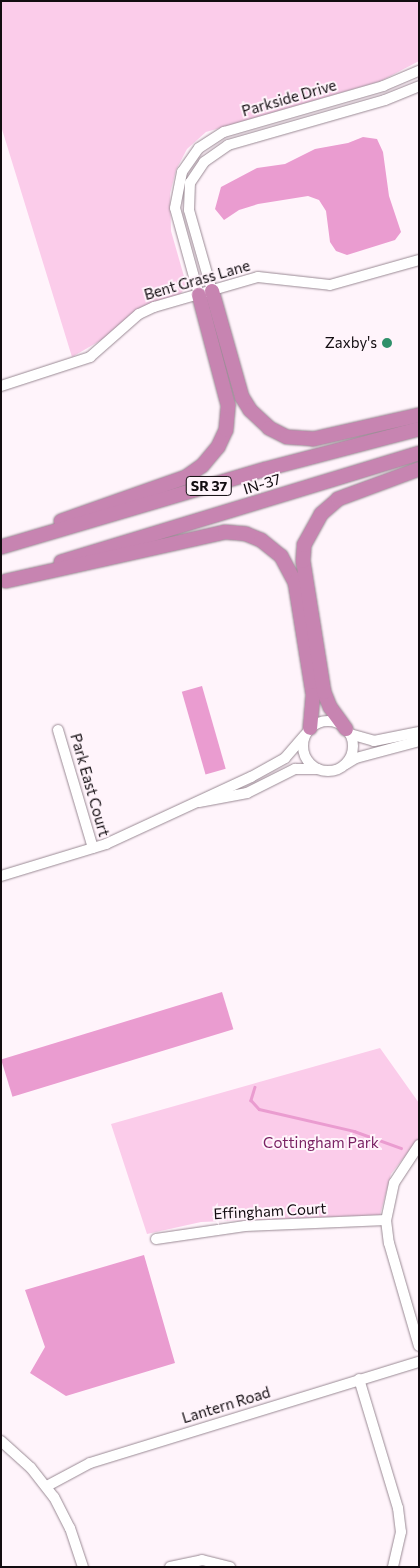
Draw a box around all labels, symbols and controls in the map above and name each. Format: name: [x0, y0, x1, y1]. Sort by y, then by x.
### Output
street label: Parkside Drive: [240, 76, 338, 120]
street label: Bent Grass Lane: [142, 256, 252, 304]
place label: Zaxby's: [325, 334, 377, 352]
marker: Zaxby's: [381, 337, 393, 349]
street label: IN-37: [241, 470, 283, 498]
road number: SR 37: [185, 474, 233, 498]
street label: Park East Court: [67, 731, 113, 839]
park label: Cottingham Park: [263, 1134, 379, 1152]
street label: Effingham Court: [213, 1199, 327, 1223]
street label: Lantern Road: [180, 1383, 272, 1427]

